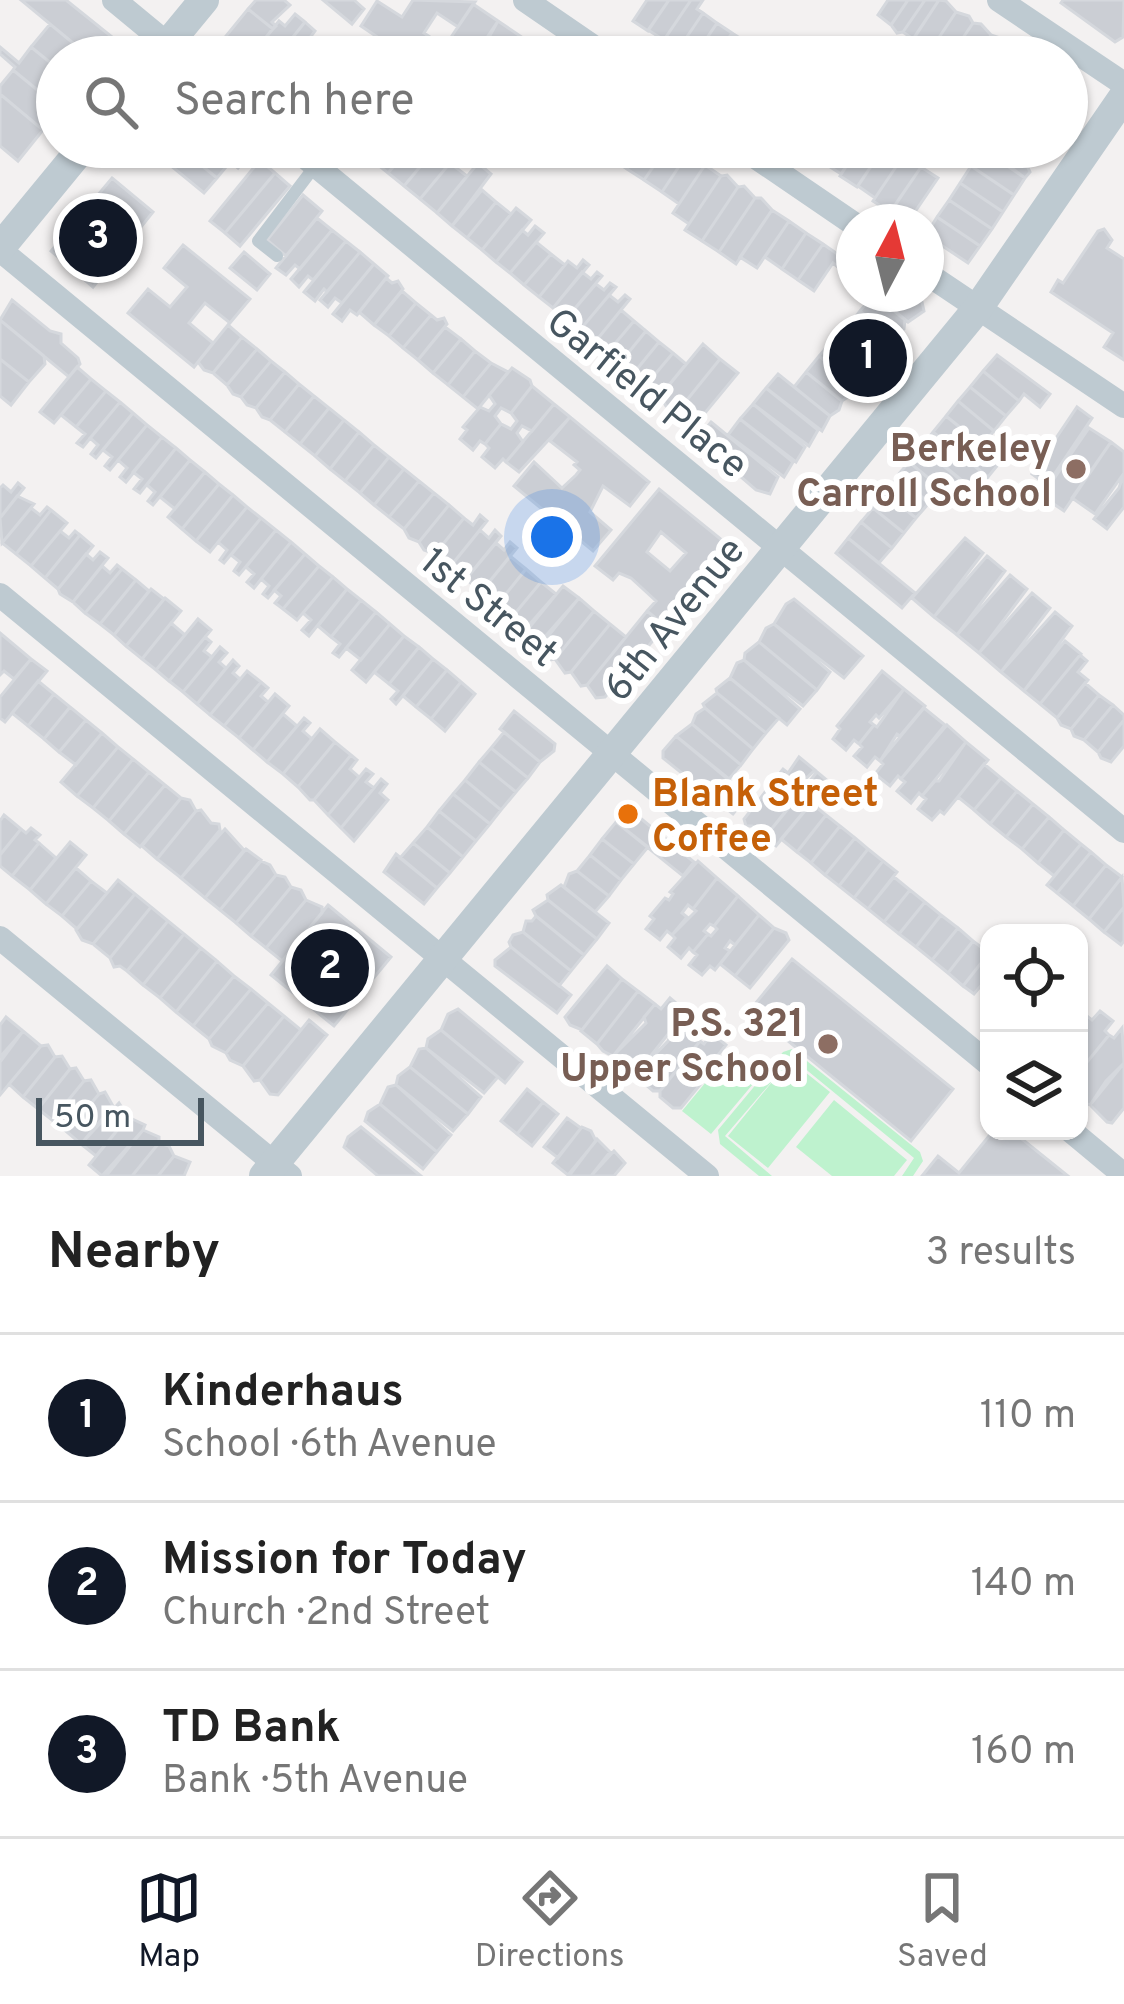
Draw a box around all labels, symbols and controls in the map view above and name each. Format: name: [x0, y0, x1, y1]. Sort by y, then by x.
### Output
search box: [36, 36, 1088, 168]
icon: search: [78, 69, 144, 135]
text: Search here: [174, 74, 414, 131]
pin: 3: [59, 193, 137, 283]
north arrow: [836, 204, 944, 312]
street label: Garfield Place: [534, 299, 756, 492]
pin: 1: [829, 313, 907, 403]
place label: Berkeley Carroll School: [796, 427, 1052, 521]
marker: Berkeley Carroll School: [1063, 456, 1089, 482]
your location: [522, 507, 582, 567]
street label: 6th Avenue: [595, 529, 758, 713]
street label: 1st Street: [408, 539, 566, 680]
place label: Blank Street Coffee: [652, 772, 879, 866]
marker: Blank Street Coffee: [615, 801, 641, 827]
pin: 2: [291, 923, 369, 1013]
map controls: [980, 924, 1088, 1140]
button: locate: [980, 924, 1088, 1032]
place label: P.S. 321 Upper School: [560, 1002, 804, 1096]
marker: P.S. 321 Upper School: [815, 1031, 841, 1057]
button: layers: [980, 1032, 1088, 1140]
scale bar: [36, 1092, 204, 1145]
text: 50 m: [54, 1098, 131, 1140]
text: Nearby: [48, 1222, 220, 1287]
text: 3 results: [926, 1230, 1076, 1279]
text: Kinderhaus: [162, 1365, 404, 1422]
text: 1: [79, 1393, 95, 1442]
text: 110 m: [980, 1393, 1076, 1442]
text: School · 6th Avenue: [162, 1422, 497, 1471]
text: Mission for Today: [162, 1533, 527, 1590]
text: 2: [75, 1561, 99, 1610]
text: 140 m: [971, 1561, 1076, 1610]
text: Church · 2nd Street: [162, 1590, 490, 1639]
text: TD Bank: [162, 1701, 341, 1758]
text: 3: [75, 1729, 99, 1778]
text: 160 m: [971, 1729, 1076, 1778]
text: Bank · 5th Avenue: [162, 1758, 468, 1807]
tab: Map: [136, 1865, 202, 1979]
tab: Directions: [475, 1865, 625, 1979]
tab: Saved: [897, 1865, 988, 1979]

